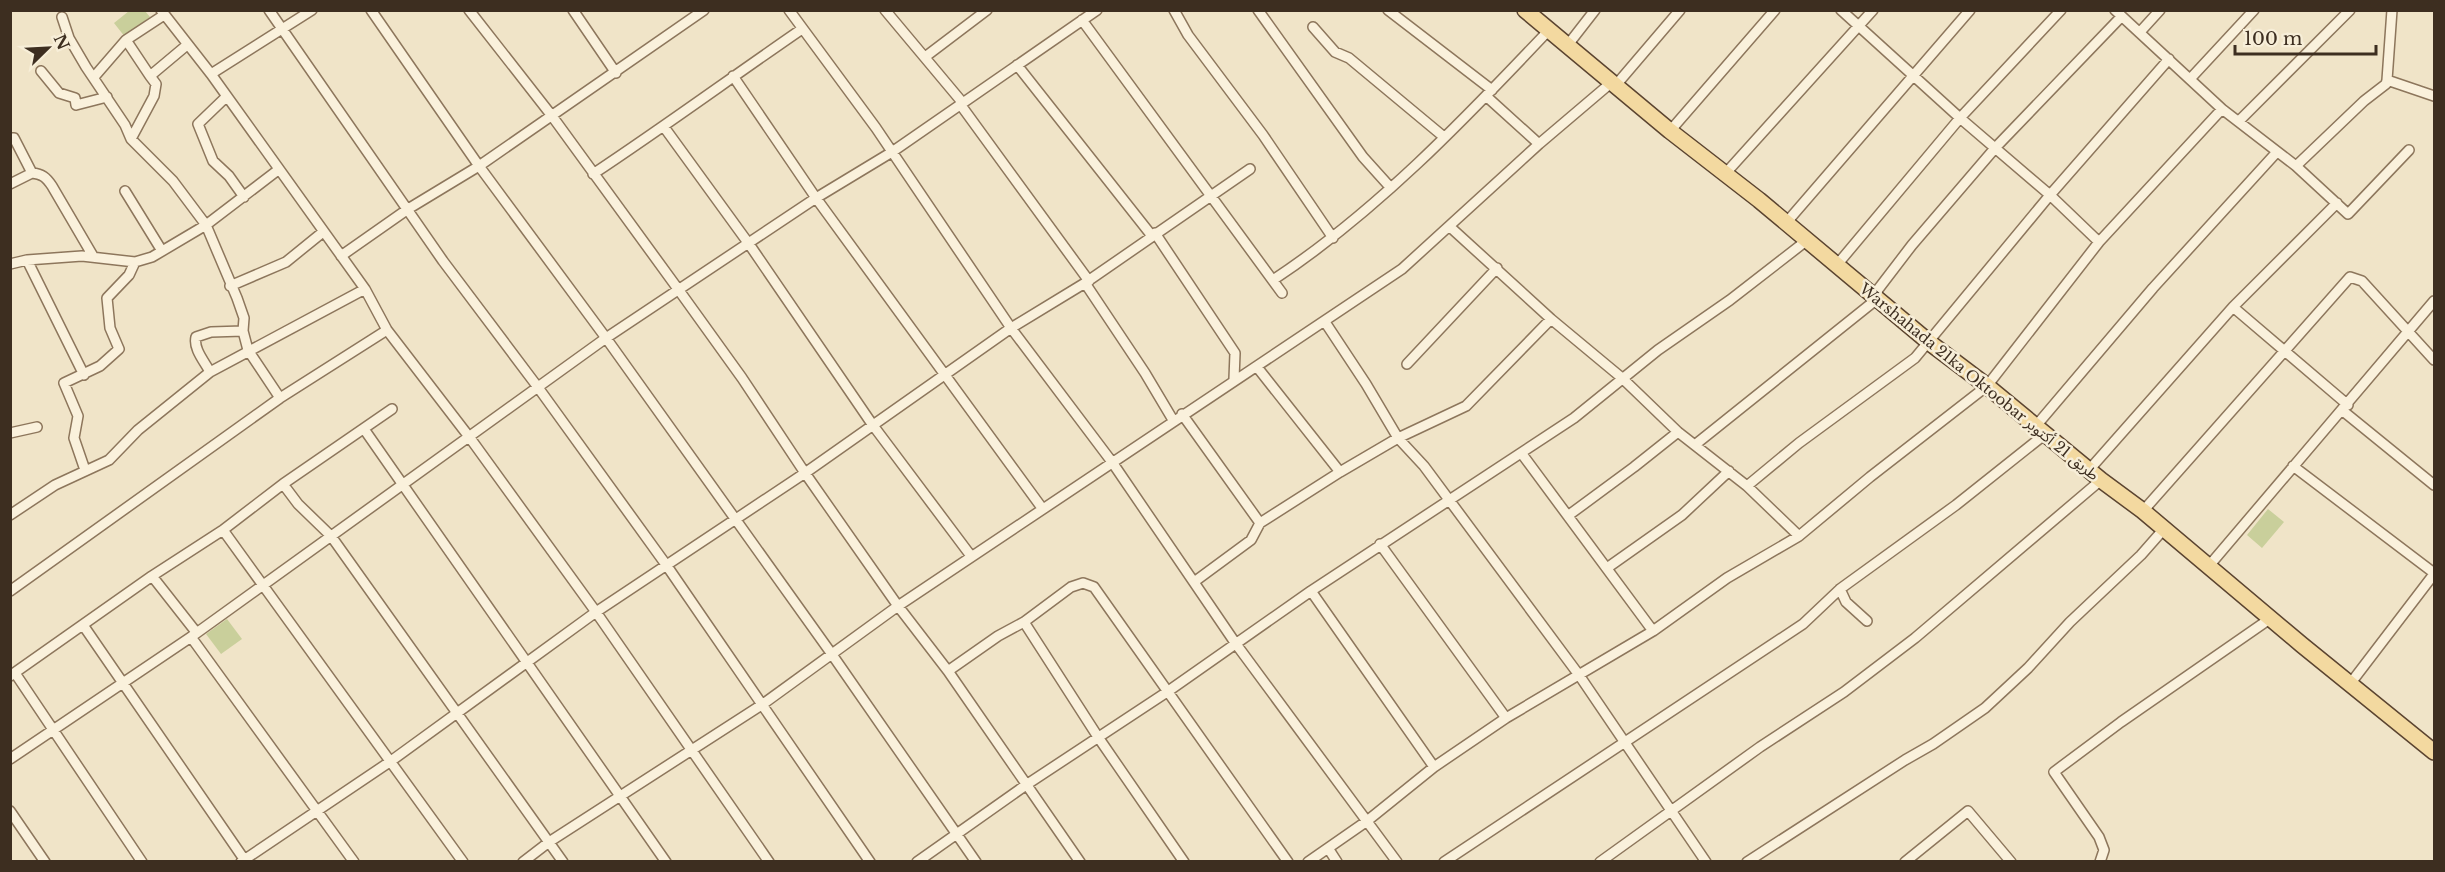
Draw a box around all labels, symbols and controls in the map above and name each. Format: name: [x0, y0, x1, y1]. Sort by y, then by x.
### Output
north arrow: [18, 18, 78, 78]
scale bar: [2235, 18, 2376, 56]
text: 100 m: [2244, 28, 2302, 50]
text: N: [50, 31, 74, 53]
street label: Warshahada 21ka Oktoobar طريق 21 أكتوبر: [1854, 278, 2103, 485]

